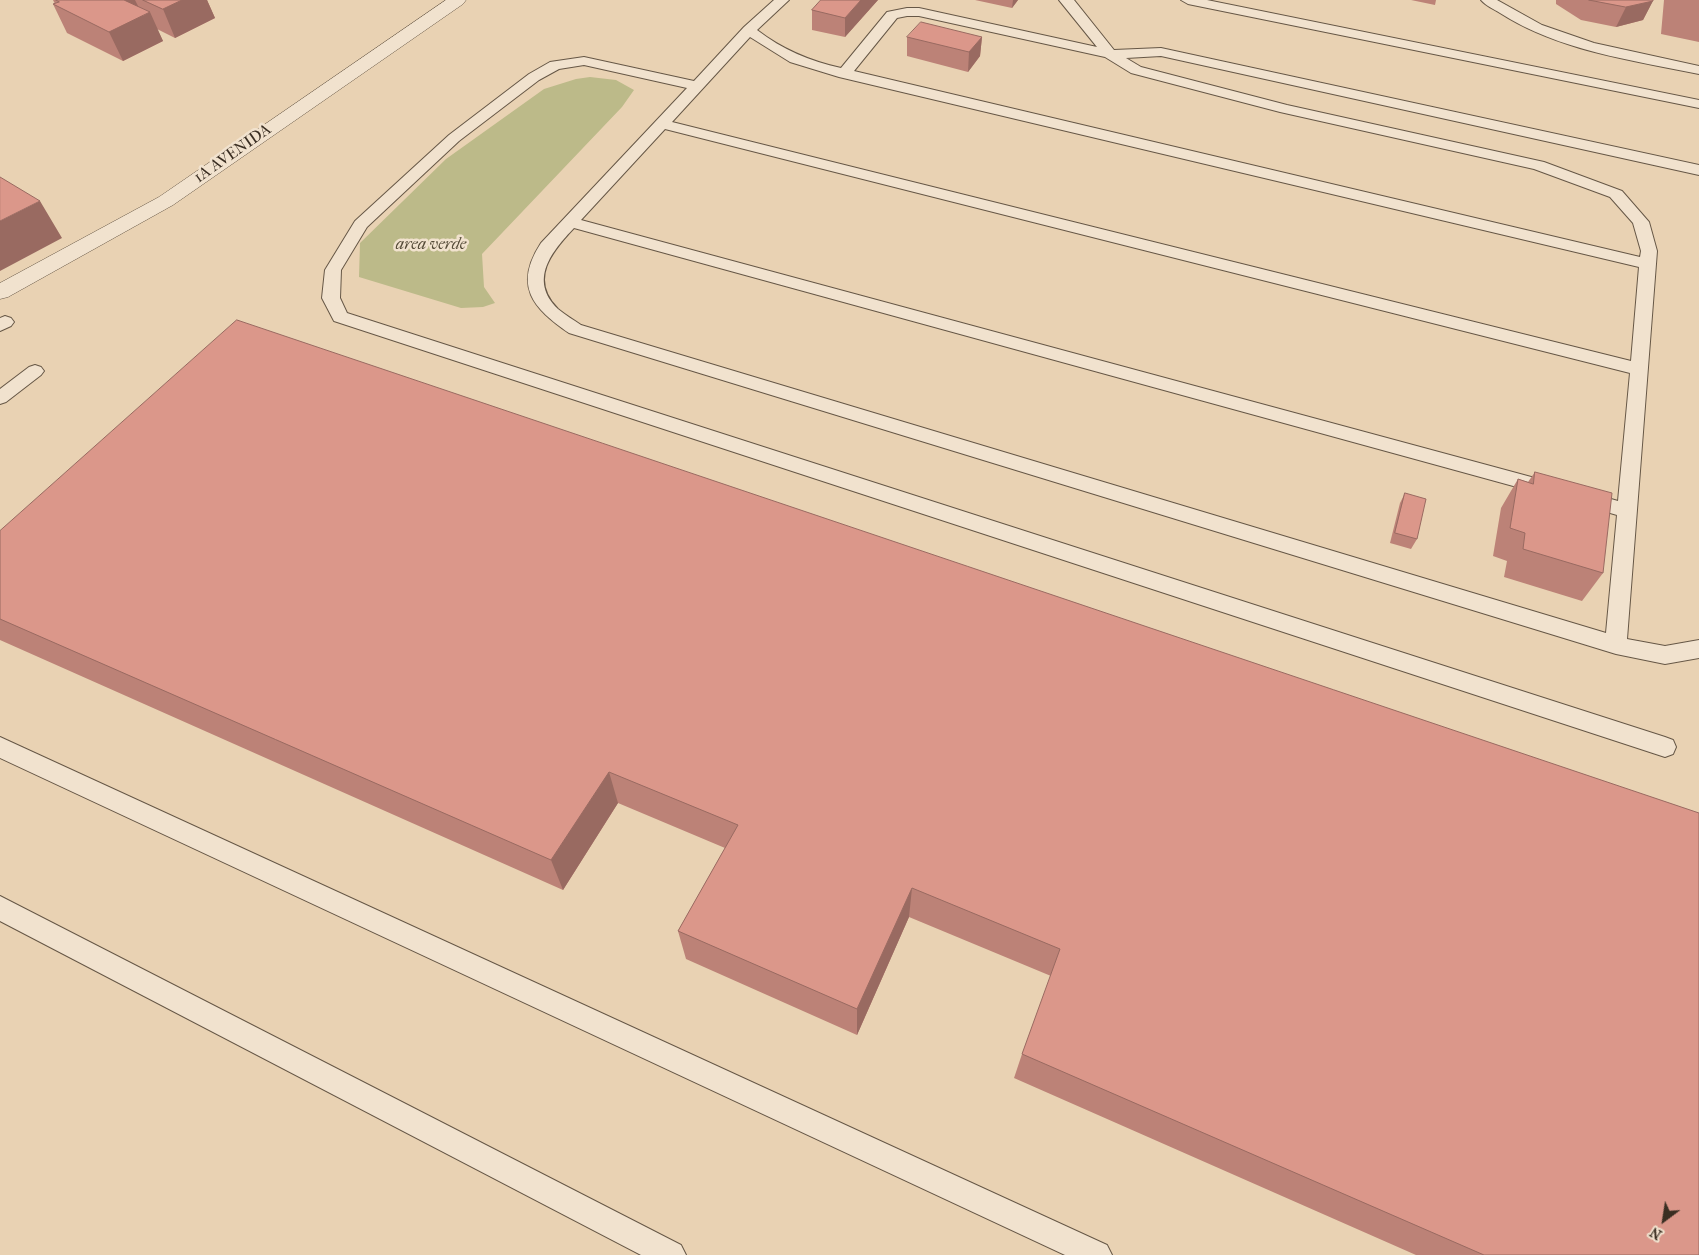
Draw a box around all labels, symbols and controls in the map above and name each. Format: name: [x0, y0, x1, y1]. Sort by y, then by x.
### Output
street label: 1A AVENIDA: [191, 120, 275, 188]
park label: area verde: [396, 235, 466, 255]
north arrow: [1639, 1195, 1689, 1245]
text: N: [1647, 1223, 1665, 1243]

